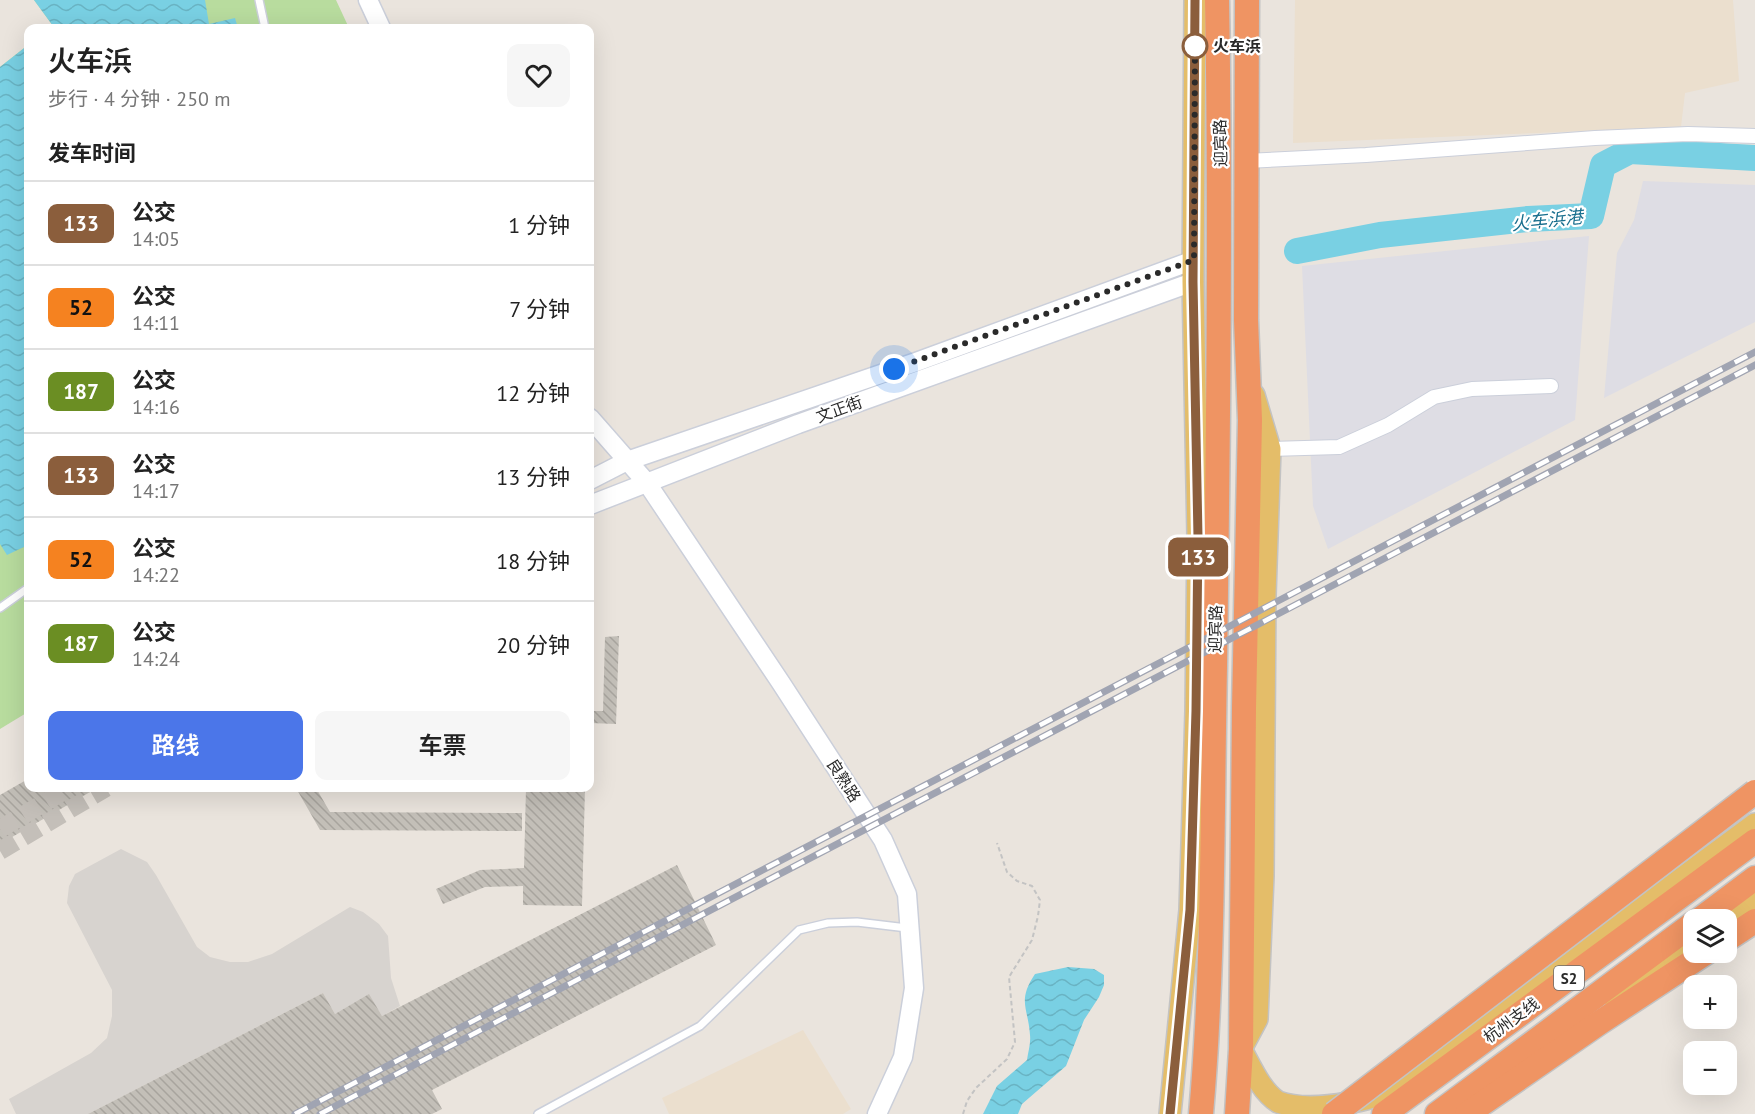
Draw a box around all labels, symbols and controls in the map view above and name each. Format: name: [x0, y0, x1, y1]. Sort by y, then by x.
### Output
marker: 火车浜: [1182, 33, 1208, 59]
place label: 火车浜: [1213, 36, 1261, 56]
text: 火车浜: [48, 42, 132, 79]
button: heart: [507, 44, 570, 107]
text: 步行 · 4 分钟 · 250 m: [48, 86, 231, 112]
street label: 迎宾路: [1210, 119, 1230, 167]
text: 发车时间: [48, 139, 136, 167]
text: 公交: [132, 198, 176, 226]
water label: 火车浜港: [1510, 204, 1587, 235]
text: 133: [63, 210, 99, 237]
text: 1 分钟: [508, 211, 570, 239]
text: 14:05: [132, 226, 180, 252]
text: 公交: [132, 282, 176, 310]
text: 52: [69, 294, 93, 321]
text: 7 分钟: [509, 295, 570, 323]
text: 14:11: [132, 310, 180, 336]
your location: [879, 354, 909, 384]
text: 公交: [132, 366, 176, 394]
text: 187: [63, 378, 99, 405]
text: 12 分钟: [496, 379, 570, 407]
street label: 文正街: [813, 391, 865, 427]
text: 14:16: [132, 394, 180, 420]
text: 公交: [132, 450, 176, 478]
text: 133: [63, 462, 99, 489]
text: 13 分钟: [496, 463, 570, 491]
text: 14:17: [132, 478, 180, 504]
text: 公交: [132, 534, 176, 562]
line badge: 133: [1164, 538, 1232, 576]
text: 133: [1180, 544, 1216, 571]
text: 52: [69, 546, 93, 573]
text: 18 分钟: [496, 547, 570, 575]
text: 14:22: [132, 562, 180, 588]
street label: 迎宾路: [1205, 605, 1225, 653]
text: 公交: [132, 618, 176, 646]
text: 187: [63, 630, 99, 657]
text: 20 分钟: [496, 631, 570, 659]
text: 14:24: [132, 646, 180, 672]
button: 路线: [48, 711, 303, 780]
button: 车票: [315, 711, 570, 780]
street label: 良熟路: [823, 754, 865, 806]
map controls: [1683, 909, 1737, 1095]
button: layers: [1683, 909, 1737, 963]
road number: S2: [1554, 966, 1584, 990]
button: +: [1683, 975, 1737, 1029]
street label: 杭州支线: [1479, 993, 1543, 1047]
button: −: [1683, 1041, 1737, 1095]

